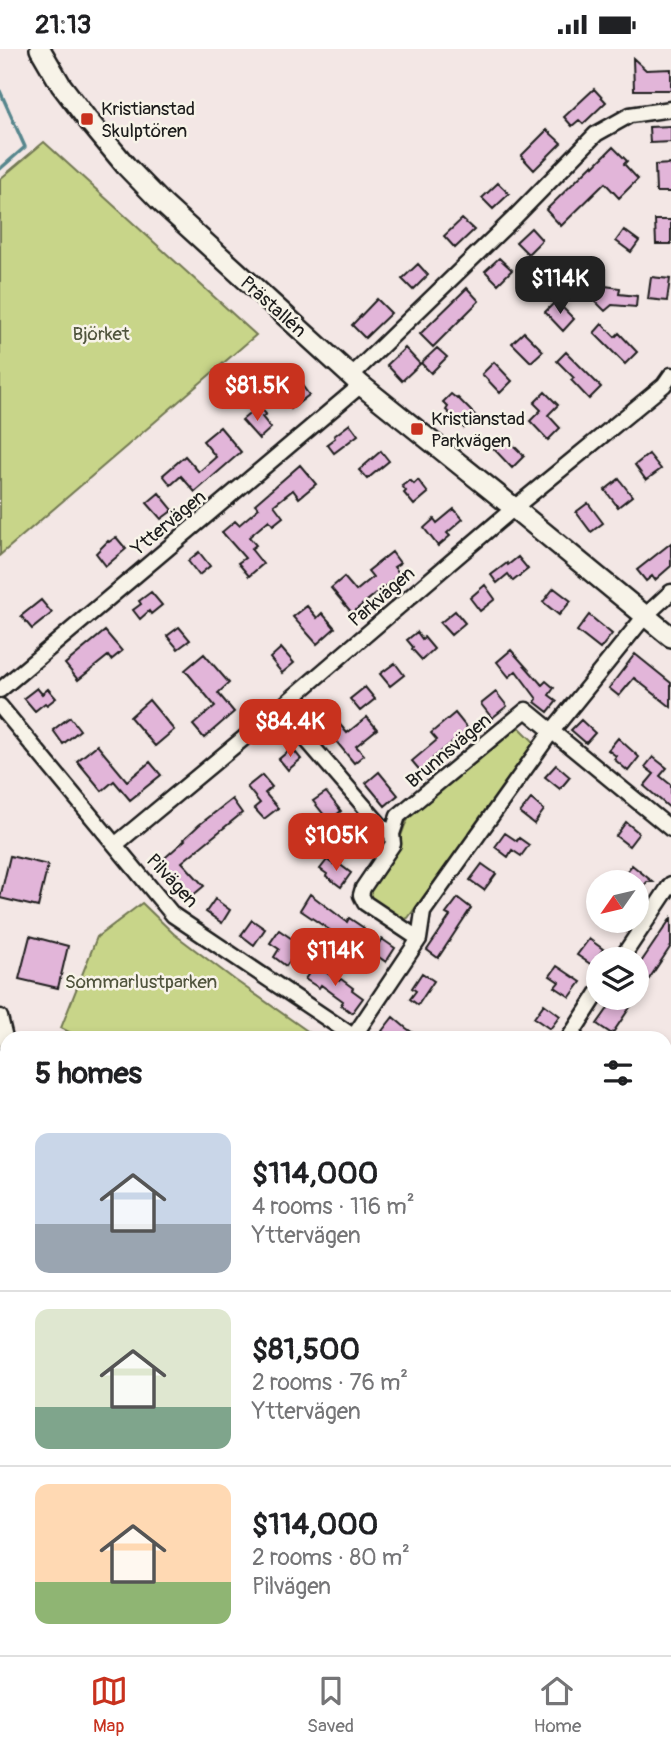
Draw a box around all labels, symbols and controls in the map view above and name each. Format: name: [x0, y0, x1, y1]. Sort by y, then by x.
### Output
text: 21:13: [35, 9, 91, 41]
place label: Kristianstad Skulptören: [101, 97, 195, 143]
marker: Kristianstad Skulptören: [79, 111, 95, 127]
pin: $114K: [511, 257, 609, 316]
text: $114K: [531, 264, 589, 293]
street label: Prästallén: [235, 271, 311, 343]
park label: Björket: [72, 322, 130, 346]
pin: $81.5K: [200, 363, 314, 423]
text: $81.5K: [225, 371, 289, 400]
place label: Kristianstad Parkvägen: [431, 407, 525, 453]
marker: Kristianstad Parkvägen: [409, 421, 425, 437]
street label: Yttervägen: [126, 485, 211, 561]
street label: Parkvägen: [344, 561, 420, 632]
pin: $84.4K: [233, 699, 347, 759]
text: $84.4K: [255, 707, 325, 736]
street label: Brunnsvägen: [401, 708, 496, 793]
pin: $105K: [287, 813, 385, 873]
text: $105K: [304, 821, 368, 850]
street label: Pilvägen: [141, 849, 203, 913]
north arrow: [586, 870, 649, 933]
map controls: [586, 870, 649, 1010]
pin: $114K: [286, 929, 384, 988]
text: $114K: [306, 936, 364, 965]
button: layers: [586, 947, 649, 1010]
park label: Sommarlustparken: [65, 970, 217, 994]
icon: filters: [599, 1054, 637, 1092]
text: 5 homes: [35, 1055, 142, 1092]
text: $114,000: [252, 1155, 378, 1192]
icon: home: [91, 1161, 175, 1245]
text: 4 rooms · 116 m²: [252, 1192, 415, 1221]
text: Yttervägen: [252, 1221, 361, 1250]
text: $81,500: [252, 1331, 360, 1368]
icon: home: [91, 1337, 175, 1421]
text: 2 rooms · 76 m²: [252, 1368, 408, 1397]
text: Yttervägen: [252, 1397, 361, 1426]
text: $114,000: [252, 1506, 378, 1543]
icon: home: [91, 1512, 175, 1596]
text: 2 rooms · 80 m²: [252, 1543, 410, 1572]
text: Pilvägen: [252, 1572, 331, 1601]
tab: Map: [90, 1672, 128, 1738]
tab: Saved: [307, 1672, 354, 1738]
tab: Home: [533, 1672, 581, 1738]

